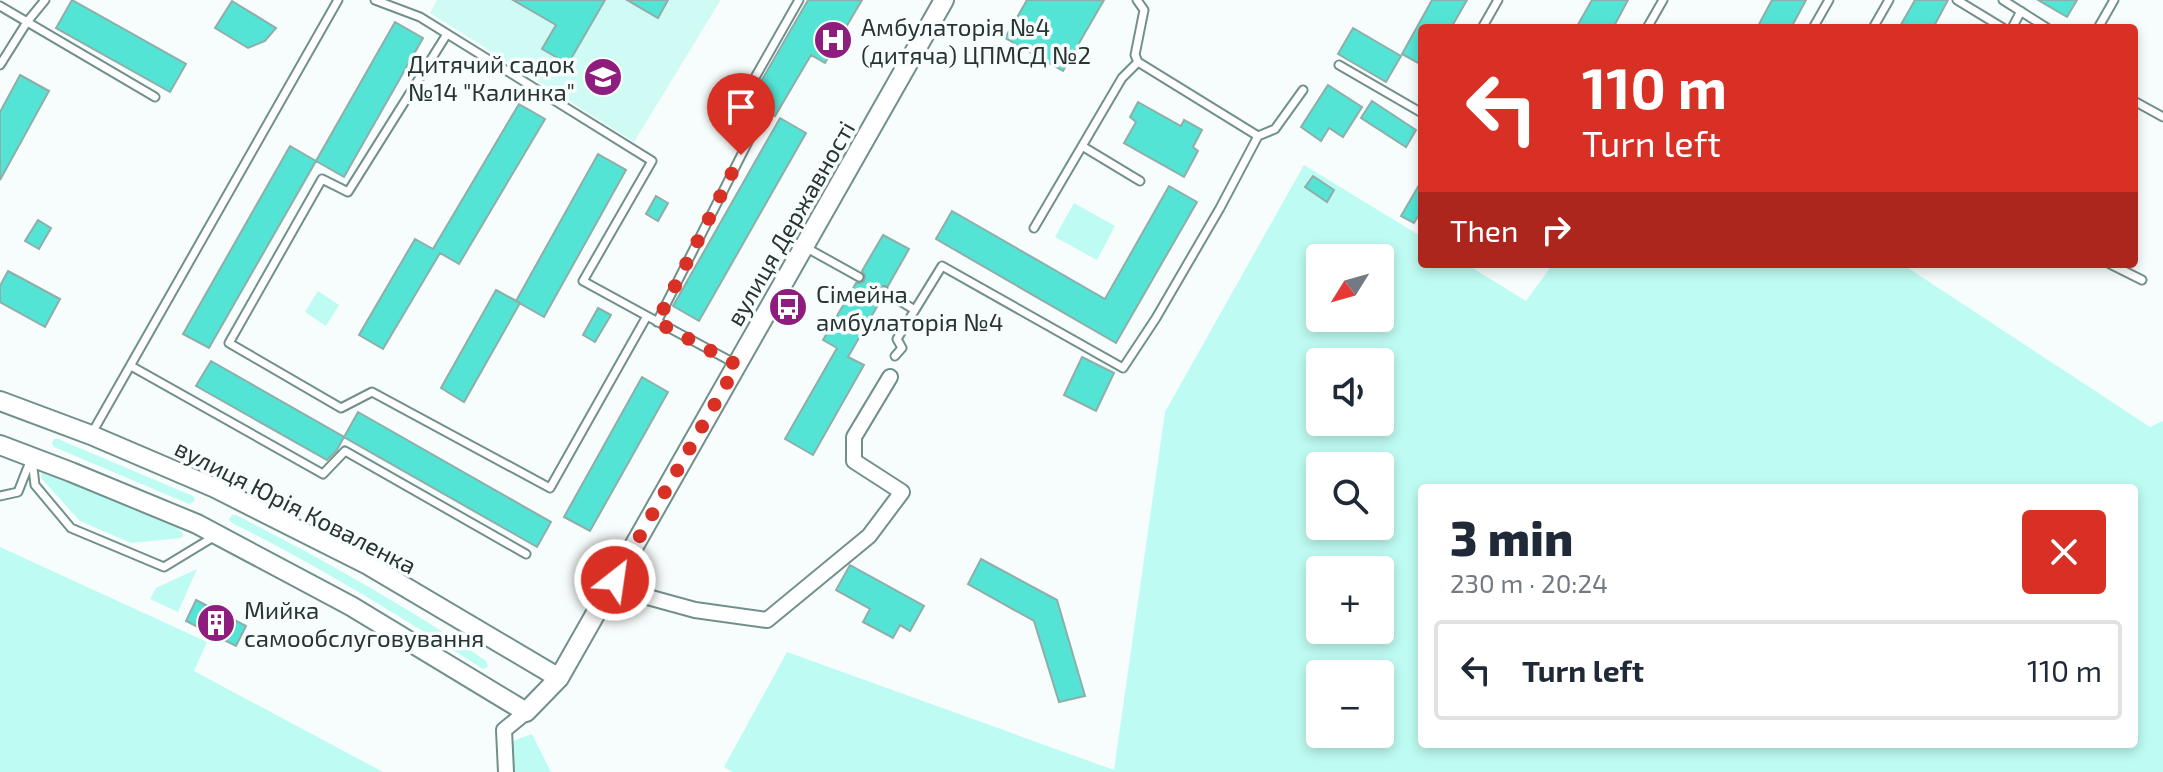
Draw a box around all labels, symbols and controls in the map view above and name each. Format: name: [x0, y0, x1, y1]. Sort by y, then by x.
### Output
place label: Амбулаторія №4 (дитяча) ЦПМСД №2: [861, 12, 1091, 69]
hospital icon: Амбулаторія №4 (дитяча) ЦПМСД №2: [812, 19, 854, 61]
place label: Дитячий садок №14 "Калинка": [408, 49, 575, 106]
text: 110 m: [1582, 53, 1727, 120]
school or university icon: Дитячий садок №14 "Калинка": [582, 56, 624, 98]
icon: left: [1450, 56, 1554, 160]
pin: [707, 73, 775, 155]
icon: arrive: [719, 85, 763, 129]
street label: вулиця Державності: [720, 115, 861, 331]
text: Turn left: [1582, 121, 1721, 164]
icon: right: [1534, 208, 1578, 252]
text: Then: [1450, 212, 1518, 248]
north arrow: [1306, 244, 1394, 332]
map controls: [1306, 244, 1394, 748]
place label: Сімейна амбулаторія №4: [816, 279, 1004, 337]
bus stop icon: Сімейна амбулаторія №4: [767, 286, 809, 328]
button: sound: [1306, 348, 1394, 436]
street label: вулиця Юрія Коваленка: [170, 432, 422, 580]
button: search: [1306, 452, 1394, 540]
text: 3 min: [1450, 508, 1573, 566]
button: close: [2022, 510, 2106, 594]
position arrow: [573, 538, 657, 622]
button: +: [1306, 556, 1394, 644]
text: 230 m · 20:24: [1450, 567, 1608, 598]
place label: Мийка самообслуговування: [244, 595, 484, 653]
building icon: Мийка самообслуговування: [195, 602, 237, 644]
icon: left: [1454, 648, 1498, 692]
text: Turn left: [1522, 652, 1644, 688]
text: 110 m: [2027, 652, 2102, 688]
button: −: [1306, 660, 1394, 748]

